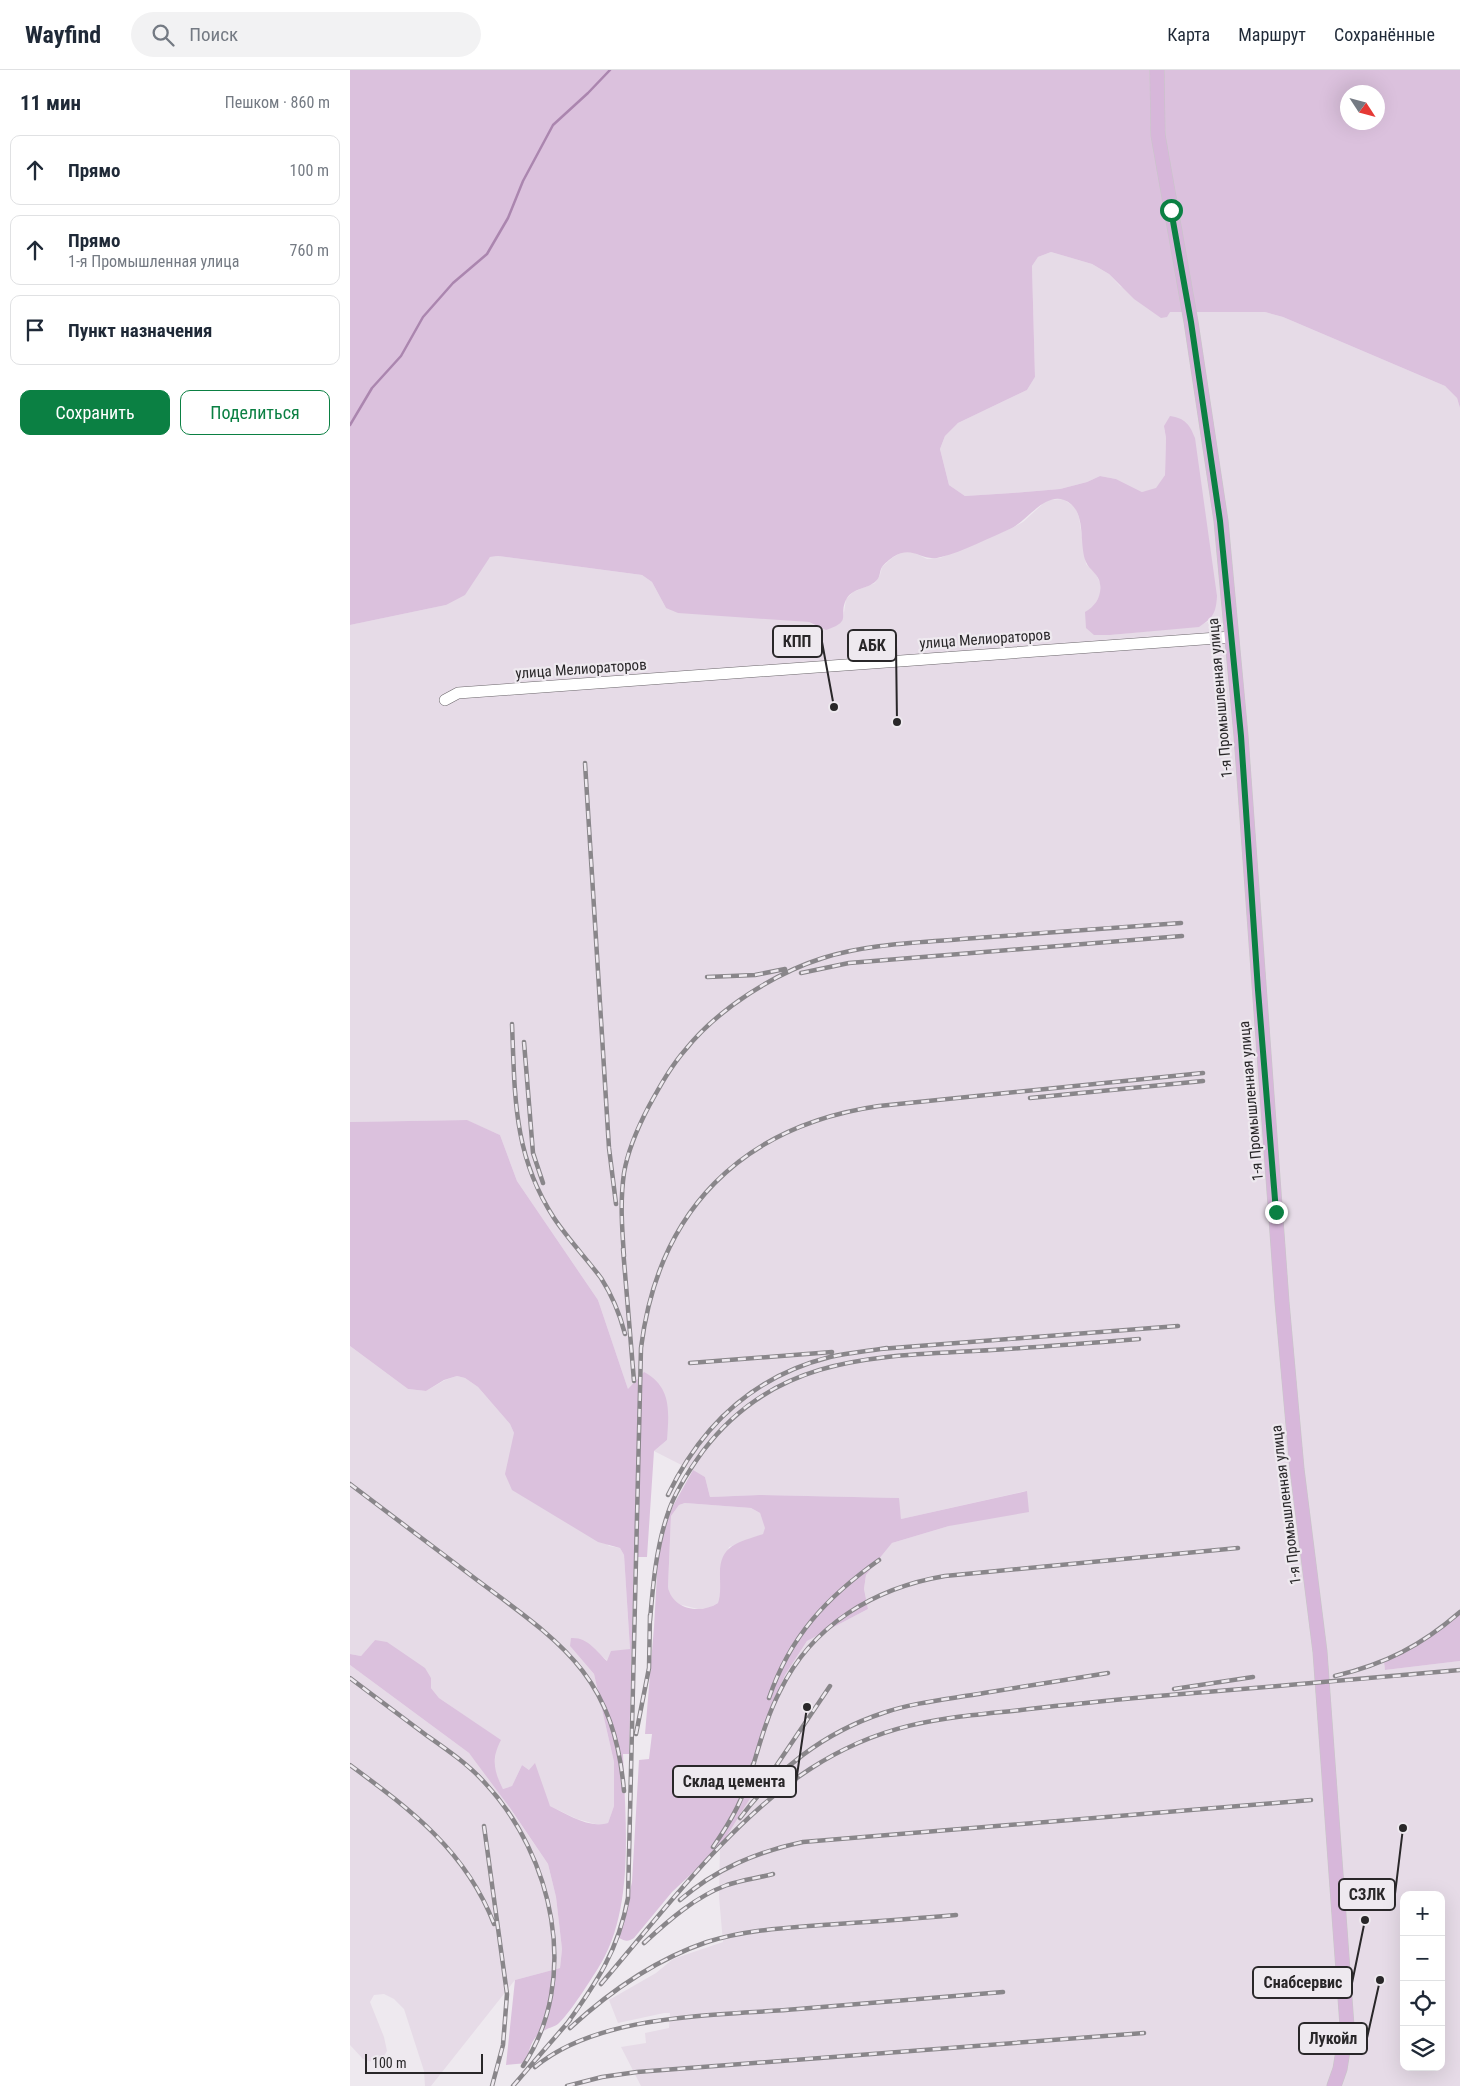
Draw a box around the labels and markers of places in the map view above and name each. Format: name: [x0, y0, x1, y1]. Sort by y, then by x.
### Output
callout: КПП: [773, 626, 822, 657]
callout: АБК: [848, 630, 896, 661]
callout: Склад цемента: [673, 1766, 796, 1797]
callout: СЗЛК: [1339, 1879, 1395, 1910]
callout: Снабсервис: [1253, 1967, 1352, 1998]
callout: Лукойл: [1299, 2023, 1367, 2054]

